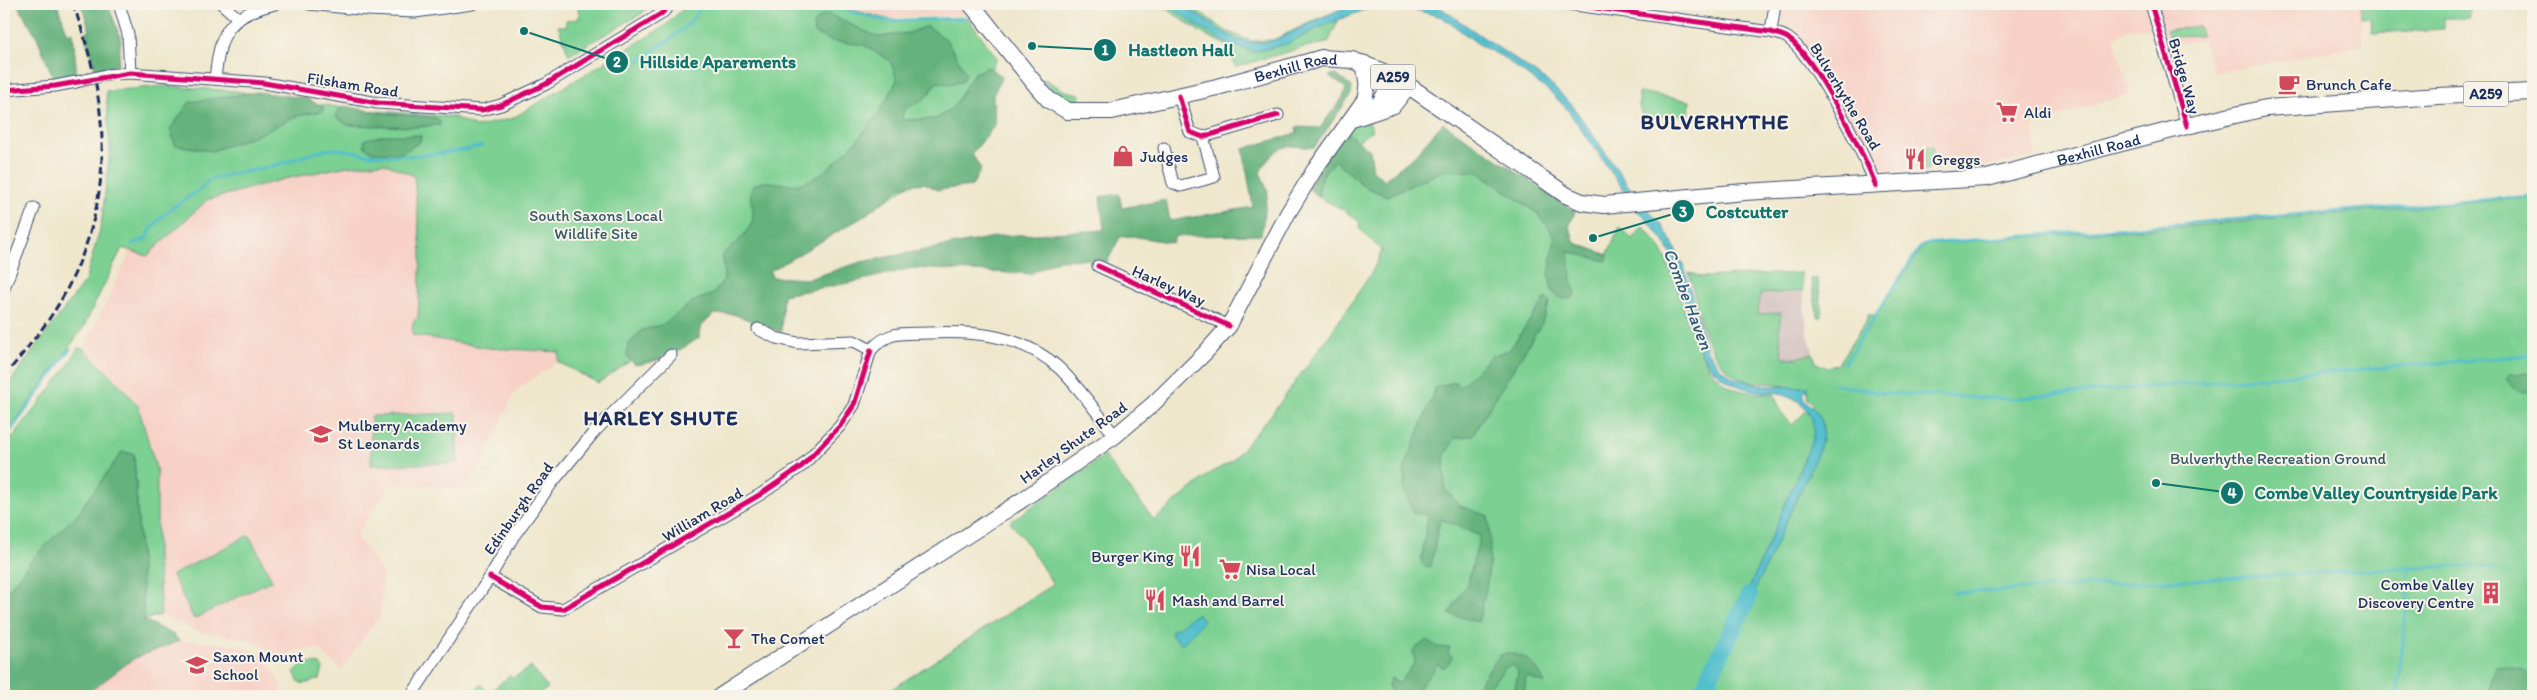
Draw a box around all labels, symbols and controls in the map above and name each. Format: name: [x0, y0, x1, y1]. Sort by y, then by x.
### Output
callout: Hastleon Hall: [1093, 34, 1244, 67]
street label: Bridge Way: [2165, 36, 2205, 117]
text: Hastleon Hall: [1128, 39, 1235, 61]
street label: Bulverhythe Road: [1806, 39, 1885, 154]
text: 1: [1102, 41, 1109, 59]
callout: Hillside Aparements: [605, 45, 807, 78]
street label: Bexhill Road: [1252, 49, 1338, 86]
text: Hillside Aparements: [640, 51, 796, 73]
text: 2: [613, 53, 621, 71]
road number: A259: [1370, 64, 1416, 90]
street label: Filsham Road: [306, 68, 400, 101]
cafe icon: Brunch Cafe: [2276, 71, 2302, 97]
place label: Brunch Cafe: [2306, 75, 2392, 94]
road number: A259: [2464, 82, 2508, 106]
supermarket icon: Aldi: [1994, 99, 2020, 125]
place label: Aldi: [2024, 103, 2051, 122]
district label: BULVERHYTHE: [1641, 109, 1789, 134]
street label: Bexhill Road: [2055, 129, 2143, 169]
shop icon: Judges: [1110, 143, 1136, 169]
restaurant icon: Greggs: [1902, 146, 1928, 172]
place label: Judges: [1140, 147, 1188, 166]
place label: Greggs: [1932, 150, 1980, 169]
callout: Costcutter: [1670, 195, 1798, 228]
text: Costcutter: [1706, 201, 1789, 223]
text: 3: [1679, 203, 1687, 221]
park label: South Saxons Local Wildlife Site: [529, 206, 663, 243]
water label: Combe Haven: [1659, 245, 1718, 354]
street label: Harley Way: [1129, 261, 1209, 310]
street label: Harley Shute Road: [1016, 397, 1131, 488]
district label: HARLEY SHUTE: [583, 405, 739, 430]
place label: Mulberry Academy St Leonards: [338, 416, 467, 453]
school or university icon: Mulberry Academy St Leonards: [308, 421, 334, 447]
park label: Bulverhythe Recreation Ground: [2170, 449, 2387, 468]
street label: Edinburgh Road: [479, 458, 558, 558]
callout: Combe Valley Countryside Park: [2220, 476, 2507, 509]
text: Combe Valley Countryside Park: [2254, 482, 2498, 504]
street label: William Road: [658, 483, 746, 546]
text: 4: [2227, 484, 2237, 502]
restaurant icon: Burger King: [1177, 543, 1203, 569]
place label: Burger King: [1091, 547, 1175, 566]
supermarket icon: Nisa Local: [1217, 556, 1243, 582]
place label: Nisa Local: [1246, 560, 1316, 579]
place label: Combe Valley Discovery Centre: [2358, 575, 2474, 612]
building icon: Combe Valley Discovery Centre: [2478, 580, 2504, 606]
restaurant icon: Mash and Barrel: [1142, 587, 1168, 613]
place label: Mash and Barrel: [1172, 591, 1285, 610]
bar icon: The Comet: [721, 625, 747, 651]
place label: The Comet: [751, 629, 825, 648]
place label: Saxon Mount School: [213, 647, 303, 684]
school or university icon: Saxon Mount School: [184, 652, 210, 678]

